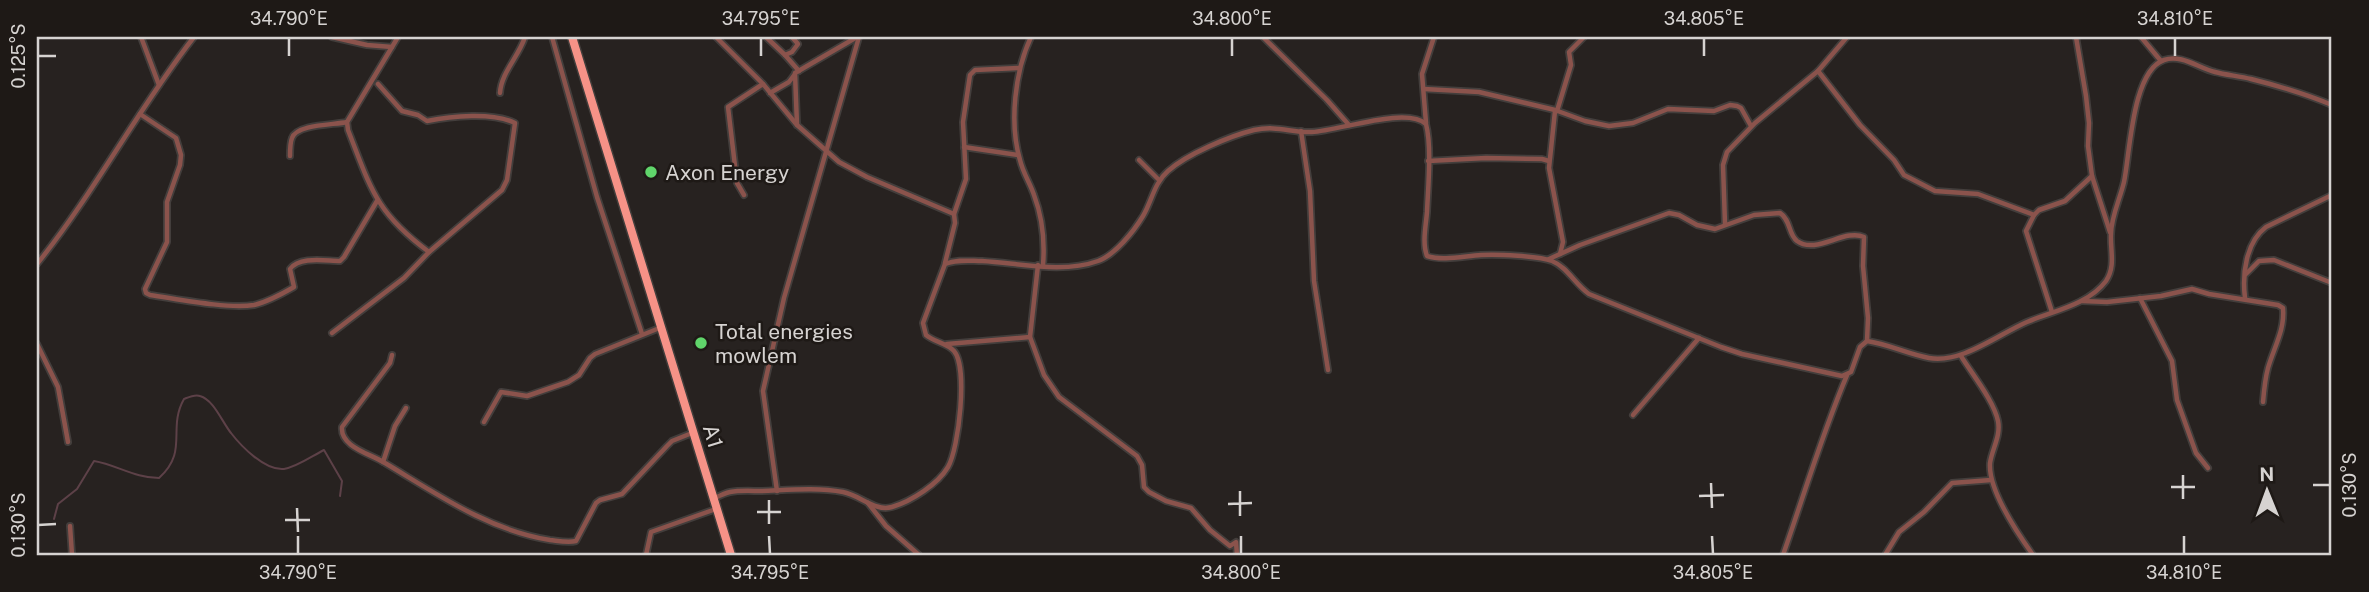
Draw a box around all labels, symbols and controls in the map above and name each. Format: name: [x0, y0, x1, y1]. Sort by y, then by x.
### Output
text: 34.790°E: [250, 8, 328, 29]
text: 34.795°E: [722, 8, 800, 29]
text: 34.800°E: [1192, 8, 1272, 29]
text: 34.805°E: [1664, 8, 1744, 29]
text: 34.810°E: [2137, 8, 2213, 29]
text: 0.125°S: [8, 23, 29, 89]
place label: Axon Energy: [665, 160, 789, 185]
marker: Axon Energy: [643, 164, 659, 180]
place label: Total energies mowlem: [715, 319, 853, 368]
marker: Total energies mowlem: [693, 335, 709, 351]
street label: A1: [698, 421, 728, 451]
text: 0.130°S: [2339, 452, 2360, 518]
north arrow: [2232, 456, 2302, 526]
text: N: [2259, 463, 2274, 485]
text: 0.130°S: [8, 492, 29, 558]
text: 34.790°E: [259, 562, 337, 583]
text: 34.795°E: [731, 562, 809, 583]
text: 34.800°E: [1201, 562, 1281, 583]
text: 34.805°E: [1673, 562, 1753, 583]
text: 34.810°E: [2146, 562, 2222, 583]

